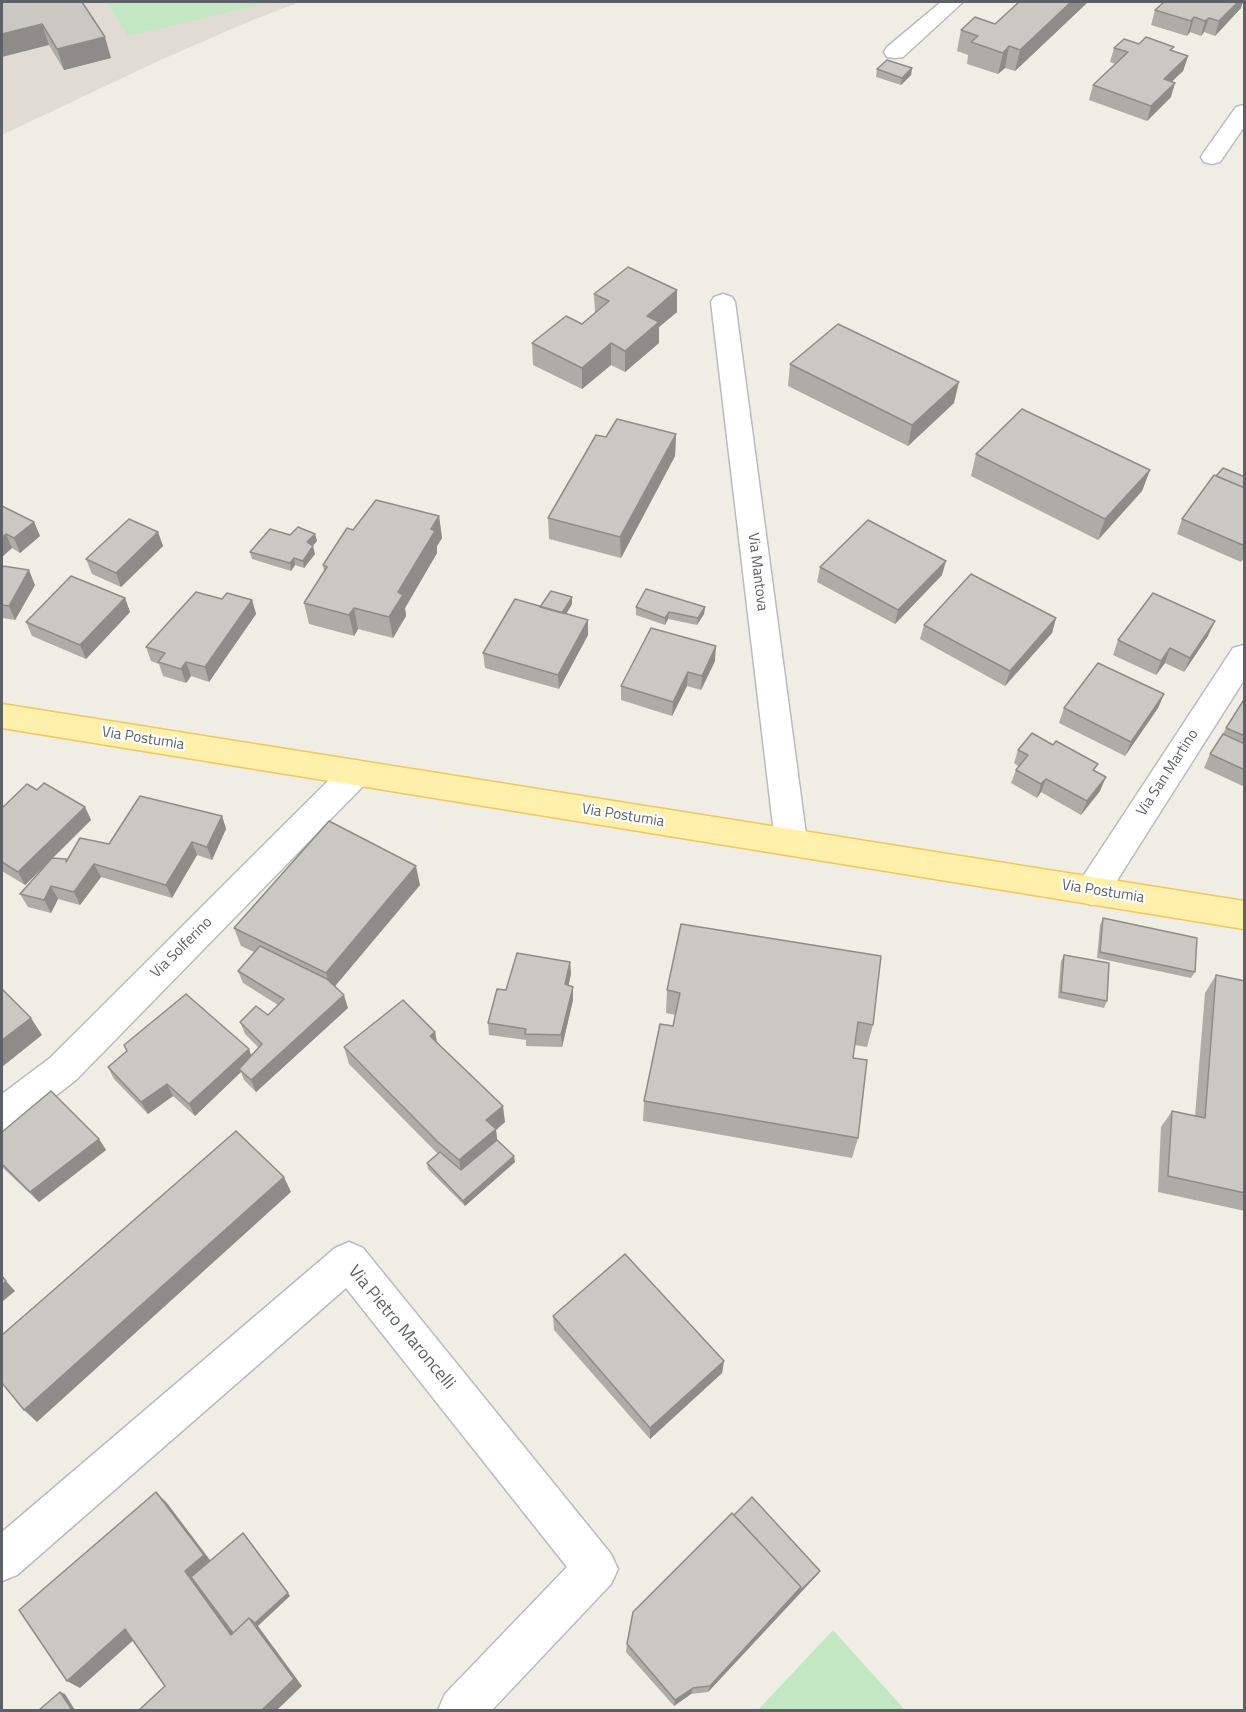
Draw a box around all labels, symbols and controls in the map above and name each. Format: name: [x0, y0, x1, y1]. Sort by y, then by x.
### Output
street label: Via Mantova: [743, 532, 771, 612]
street label: Via Postumia: [101, 724, 185, 754]
street label: Via San Martino: [1133, 726, 1203, 820]
street label: Via Postumia: [581, 801, 665, 831]
street label: Via Postumia: [1061, 877, 1145, 907]
street label: Via Solferino: [148, 914, 216, 982]
street label: Via Pietro Maroncelli: [343, 1262, 459, 1394]

